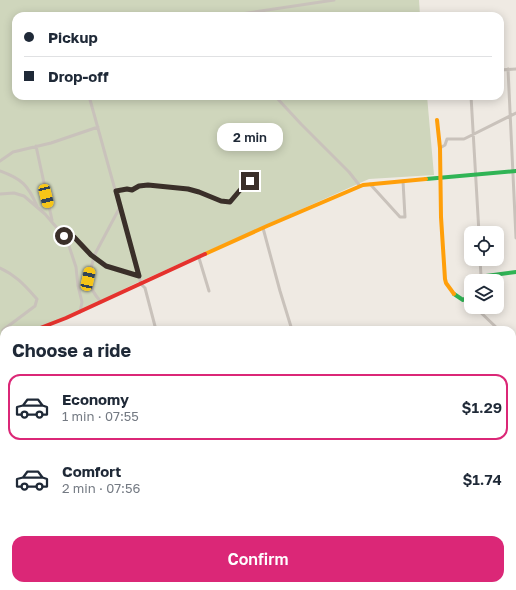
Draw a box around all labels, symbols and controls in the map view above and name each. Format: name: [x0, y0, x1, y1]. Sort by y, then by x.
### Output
text: Pickup: [48, 28, 98, 46]
text: Drop-off: [48, 67, 108, 85]
callout: 2 min: [217, 123, 283, 151]
text: 2 min: [233, 129, 267, 145]
route end: [241, 172, 259, 190]
car: [37, 183, 55, 209]
map controls: [464, 226, 504, 314]
button: locate: [464, 226, 504, 266]
route start: [55, 227, 73, 245]
car: [80, 266, 96, 292]
button: layers: [464, 274, 504, 314]
text: Choose a ride: [12, 339, 131, 361]
icon: car: [14, 389, 50, 425]
text: Economy: [62, 390, 129, 408]
text: $1.29: [462, 398, 502, 416]
text: 1 min · 07:55: [62, 408, 139, 424]
icon: car: [14, 461, 50, 497]
text: Comfort: [62, 462, 121, 480]
text: $1.74: [462, 470, 502, 488]
text: 2 min · 07:56: [62, 480, 140, 496]
button: Confirm: [12, 536, 504, 582]

